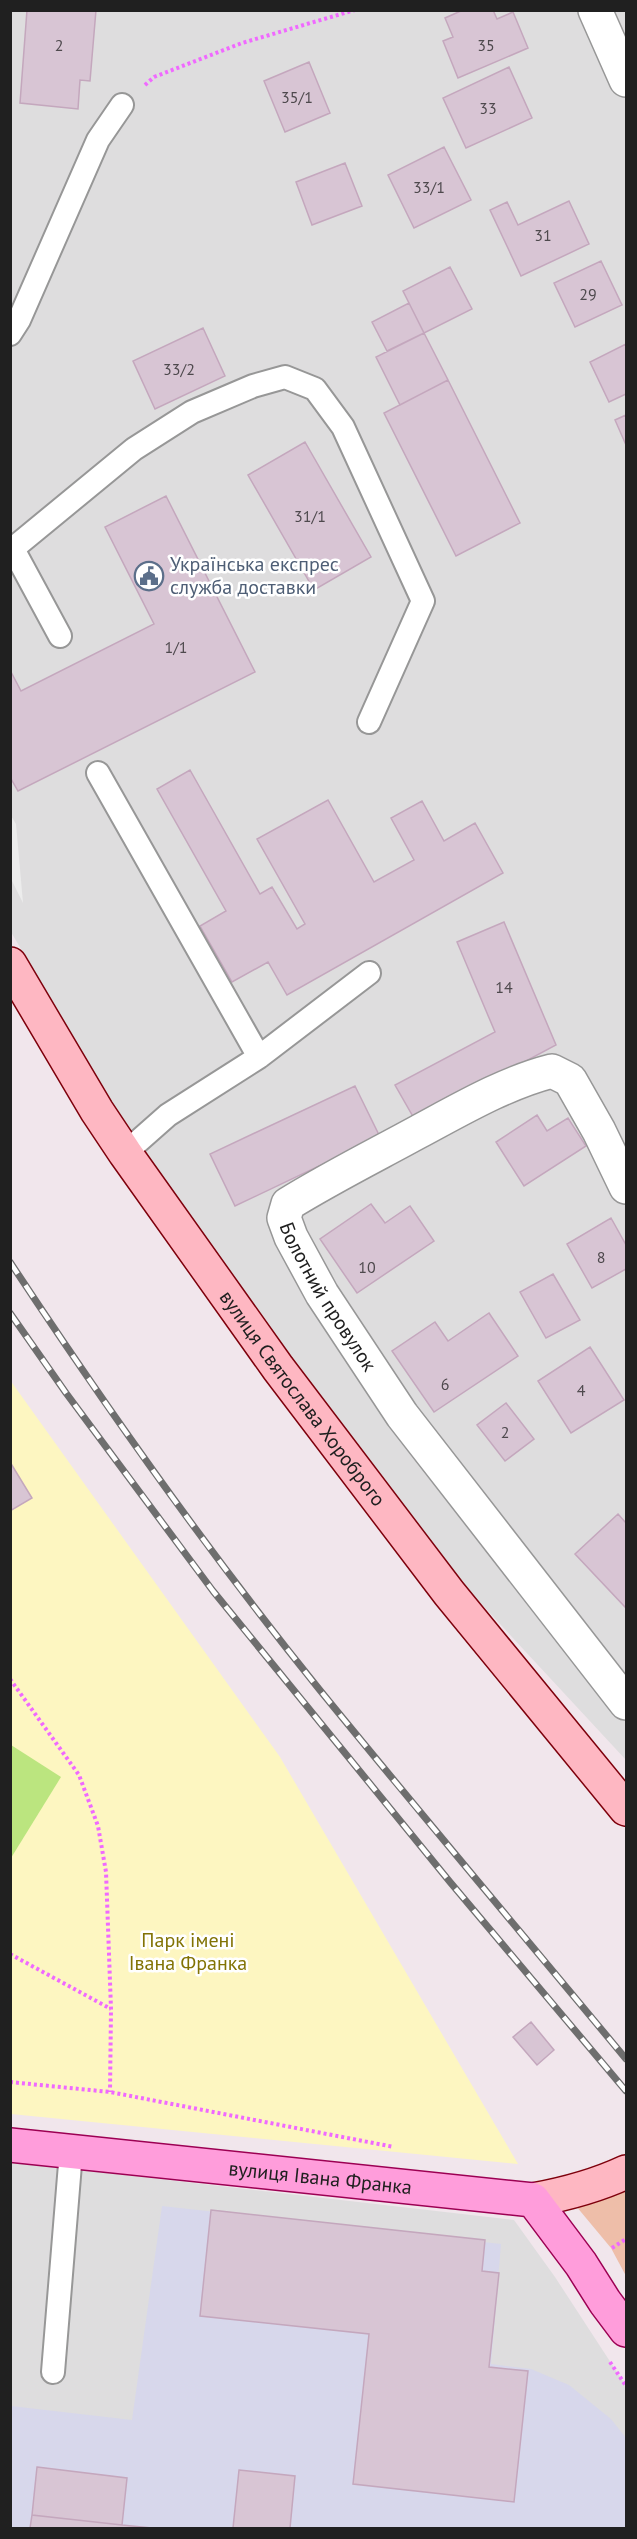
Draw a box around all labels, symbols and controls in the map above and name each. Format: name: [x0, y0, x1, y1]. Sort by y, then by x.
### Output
house number: 2: [55, 35, 63, 55]
house number: 35: [477, 35, 495, 55]
house number: 35/1: [281, 87, 313, 107]
house number: 33: [479, 98, 497, 118]
house number: 33/1: [413, 177, 445, 197]
house number: 31: [534, 225, 552, 245]
house number: 29: [579, 284, 597, 304]
house number: 33/2: [163, 359, 195, 379]
house number: 31/1: [294, 506, 326, 526]
place label: Українська експрес служба доставки: [170, 551, 339, 600]
public building icon: Українська експрес служба доставки: [133, 560, 165, 592]
house number: 1/1: [164, 637, 188, 657]
house number: 14: [495, 977, 513, 997]
street label: Болотний провулок: [274, 1219, 383, 1377]
house number: 8: [597, 1247, 605, 1267]
house number: 10: [358, 1257, 376, 1277]
street label: вулиця Святослава Хороброго: [214, 1285, 391, 1511]
house number: 6: [441, 1374, 449, 1394]
house number: 4: [577, 1380, 586, 1400]
house number: 2: [501, 1422, 509, 1442]
park label: Парк імені Івана Франка: [129, 1927, 247, 1976]
street label: вулиця Івана Франка: [227, 2155, 413, 2200]

